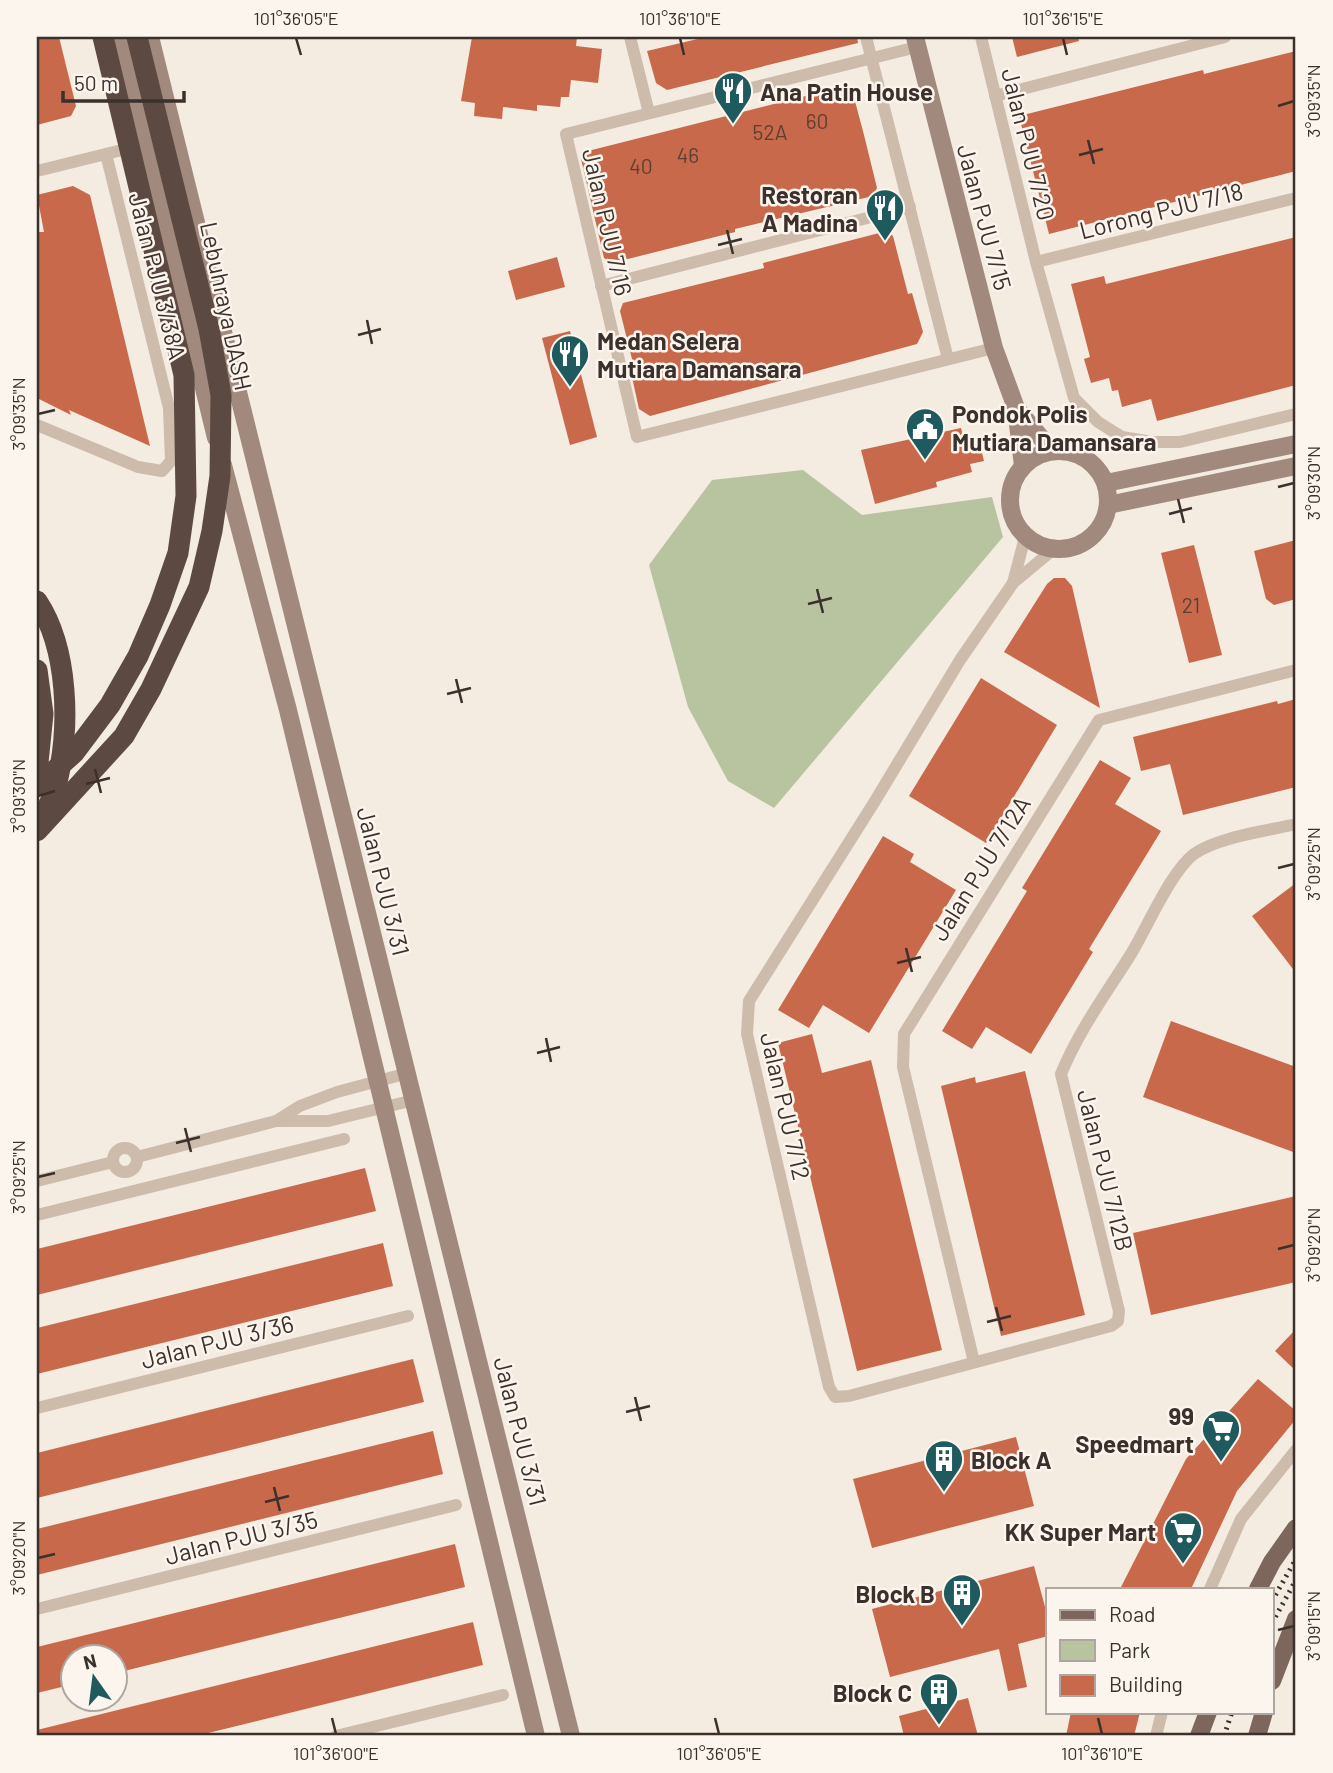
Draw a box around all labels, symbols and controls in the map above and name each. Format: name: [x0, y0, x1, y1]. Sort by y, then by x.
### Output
text: 101°36'05"E: [253, 7, 339, 29]
text: 101°36'10"E: [639, 7, 721, 29]
text: 101°36'15"E: [1022, 7, 1104, 29]
scale bar: [63, 60, 184, 104]
text: 3°09'35"N: [1302, 64, 1324, 138]
street label: Jalan PJU 7/20: [996, 65, 1062, 223]
text: 50 m: [74, 70, 118, 95]
restaurant icon: Ana Patin House: [712, 70, 754, 125]
place label: Ana Patin House: [760, 77, 933, 106]
house number: 60: [806, 108, 828, 133]
house number: 52A: [753, 119, 788, 144]
street label: Jalan PJU 7/15: [952, 141, 1018, 293]
house number: 46: [677, 142, 699, 167]
street label: Jalan PJU 7/16: [577, 146, 639, 298]
house number: 40: [629, 153, 653, 178]
street label: Lorong PJU 7/18: [1076, 176, 1246, 244]
place label: Restoran A Madina: [761, 180, 858, 237]
restaurant icon: Restoran A Madina: [864, 187, 906, 242]
street label: Jalan PJU 3/38A: [123, 189, 193, 363]
street label: Lebuhraya DASH: [195, 219, 259, 393]
place label: Medan Selera Mutiara Damansara: [597, 326, 801, 383]
restaurant icon: Medan Selera Mutiara Damansara: [549, 333, 591, 388]
text: 3°09'35"N: [7, 377, 29, 451]
place label: Pondok Polis Mutiara Damansara: [952, 399, 1156, 456]
public building icon: Pondok Polis Mutiara Damansara: [904, 406, 946, 461]
text: 3°09'30"N: [1302, 446, 1324, 520]
house number: 21: [1182, 592, 1200, 617]
text: 3°09'30"N: [7, 759, 29, 833]
street label: Jalan PJU 7/12A: [924, 790, 1036, 946]
street label: Jalan PJU 3/31: [352, 804, 416, 958]
text: 3°09'25"N: [1302, 827, 1324, 901]
street label: Jalan PJU 7/12: [755, 1029, 817, 1183]
street label: Jalan PJU 7/12B: [1072, 1086, 1140, 1254]
text: 3°09'25"N: [7, 1140, 29, 1214]
text: 3°09'20"N: [1302, 1208, 1324, 1282]
street label: Jalan PJU 3/36: [138, 1308, 296, 1374]
street label: Jalan PJU 3/31: [489, 1354, 553, 1508]
place label: 99 Speedmart: [1075, 1401, 1194, 1458]
supermarket icon: 99 Speedmart: [1200, 1408, 1242, 1463]
building icon: Block A: [923, 1438, 965, 1493]
place label: Block A: [971, 1445, 1052, 1474]
street label: Jalan PJU 3/35: [162, 1504, 320, 1570]
supermarket icon: KK Super Mart: [1162, 1510, 1204, 1565]
place label: KK Super Mart: [1005, 1517, 1156, 1546]
text: 3°09'20"N: [7, 1521, 29, 1595]
building icon: Block B: [941, 1572, 983, 1627]
place label: Block B: [856, 1579, 935, 1608]
legend: [1046, 1588, 1274, 1714]
text: 3°09'15"N: [1302, 1591, 1324, 1661]
text: Road: [1109, 1601, 1155, 1626]
text: Park: [1109, 1637, 1150, 1662]
north arrow: [60, 1644, 130, 1714]
text: N: [81, 1648, 99, 1674]
building icon: Block C: [918, 1671, 960, 1726]
text: Building: [1109, 1671, 1183, 1696]
place label: Block C: [833, 1678, 912, 1707]
text: 101°36'00"E: [293, 1742, 379, 1764]
text: 101°36'05"E: [676, 1742, 762, 1764]
text: 101°36'10"E: [1061, 1742, 1143, 1764]

